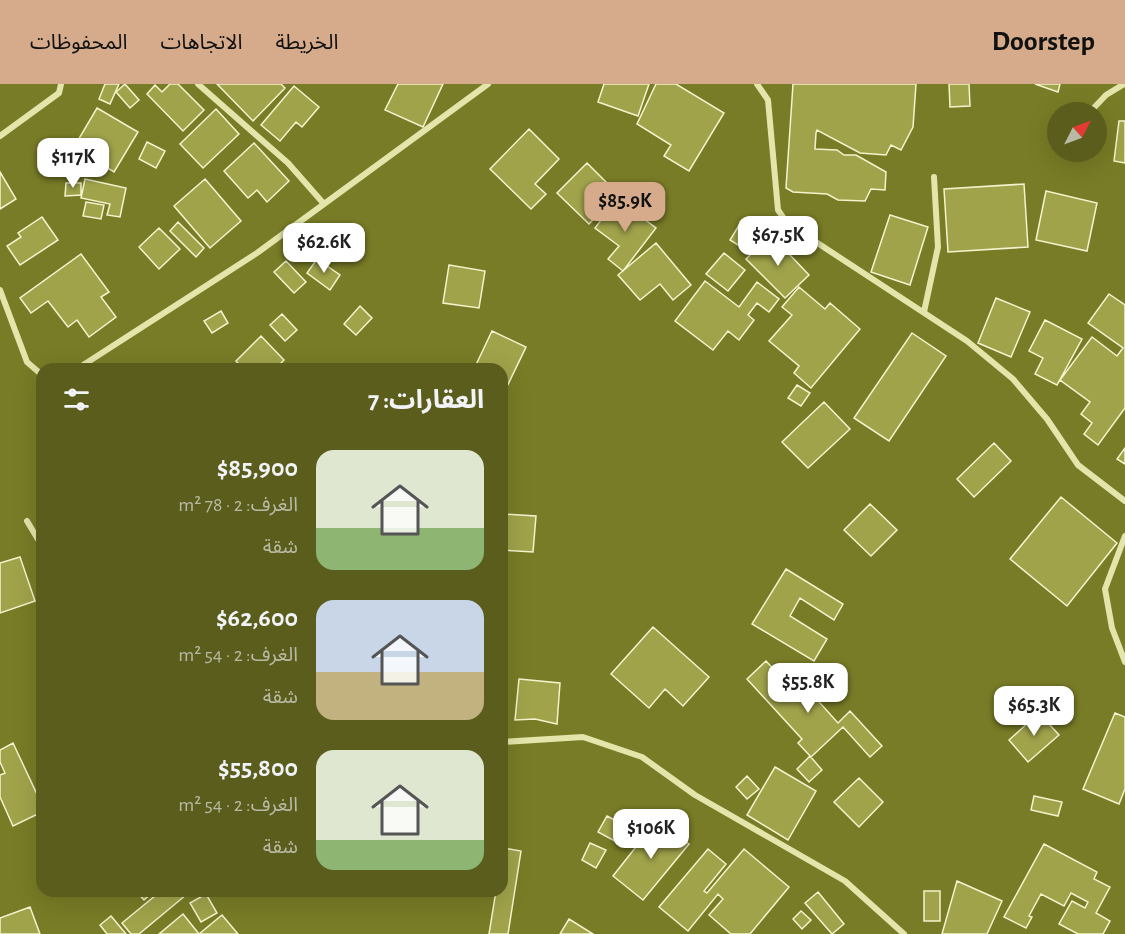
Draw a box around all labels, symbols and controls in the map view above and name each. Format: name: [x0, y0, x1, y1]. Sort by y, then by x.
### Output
text: Doorstep: [992, 28, 1095, 56]
text: المحفوظات: [30, 32, 127, 53]
text: الاتجاهات: [160, 32, 242, 53]
text: الخريطة: [275, 32, 338, 53]
north arrow: [1047, 102, 1107, 162]
map controls: [1047, 102, 1107, 162]
pin: $117K: [31, 138, 115, 189]
text: $117K: [51, 147, 95, 167]
pin: $85.9K: [576, 182, 674, 233]
text: $85.9K: [598, 191, 652, 211]
pin: $67.5K: [729, 216, 827, 267]
pin: $62.6K: [275, 223, 373, 274]
text: $67.5K: [752, 225, 804, 245]
text: $62.6K: [297, 232, 351, 252]
icon: filters: [60, 383, 93, 416]
text: العقارات: 7: [368, 387, 484, 413]
text: $85,900: [217, 455, 298, 481]
icon: home: [364, 474, 436, 546]
text: الغرف: 2 · 78 m²: [178, 495, 298, 515]
text: شقة: [263, 537, 298, 557]
text: $62,600: [216, 605, 298, 631]
icon: home: [364, 624, 436, 696]
text: الغرف: 2 · 54 m²: [178, 645, 298, 665]
pin: $55.8K: [759, 663, 857, 714]
text: $55.8K: [782, 672, 834, 692]
pin: $65.3K: [985, 686, 1083, 737]
text: شقة: [263, 687, 298, 707]
text: $65.3K: [1008, 695, 1060, 715]
text: $55,800: [218, 755, 298, 781]
icon: home: [364, 774, 436, 846]
text: الغرف: 2 · 54 m²: [178, 795, 298, 815]
pin: $106K: [609, 809, 693, 860]
text: $106K: [627, 818, 675, 838]
text: شقة: [263, 837, 298, 857]

